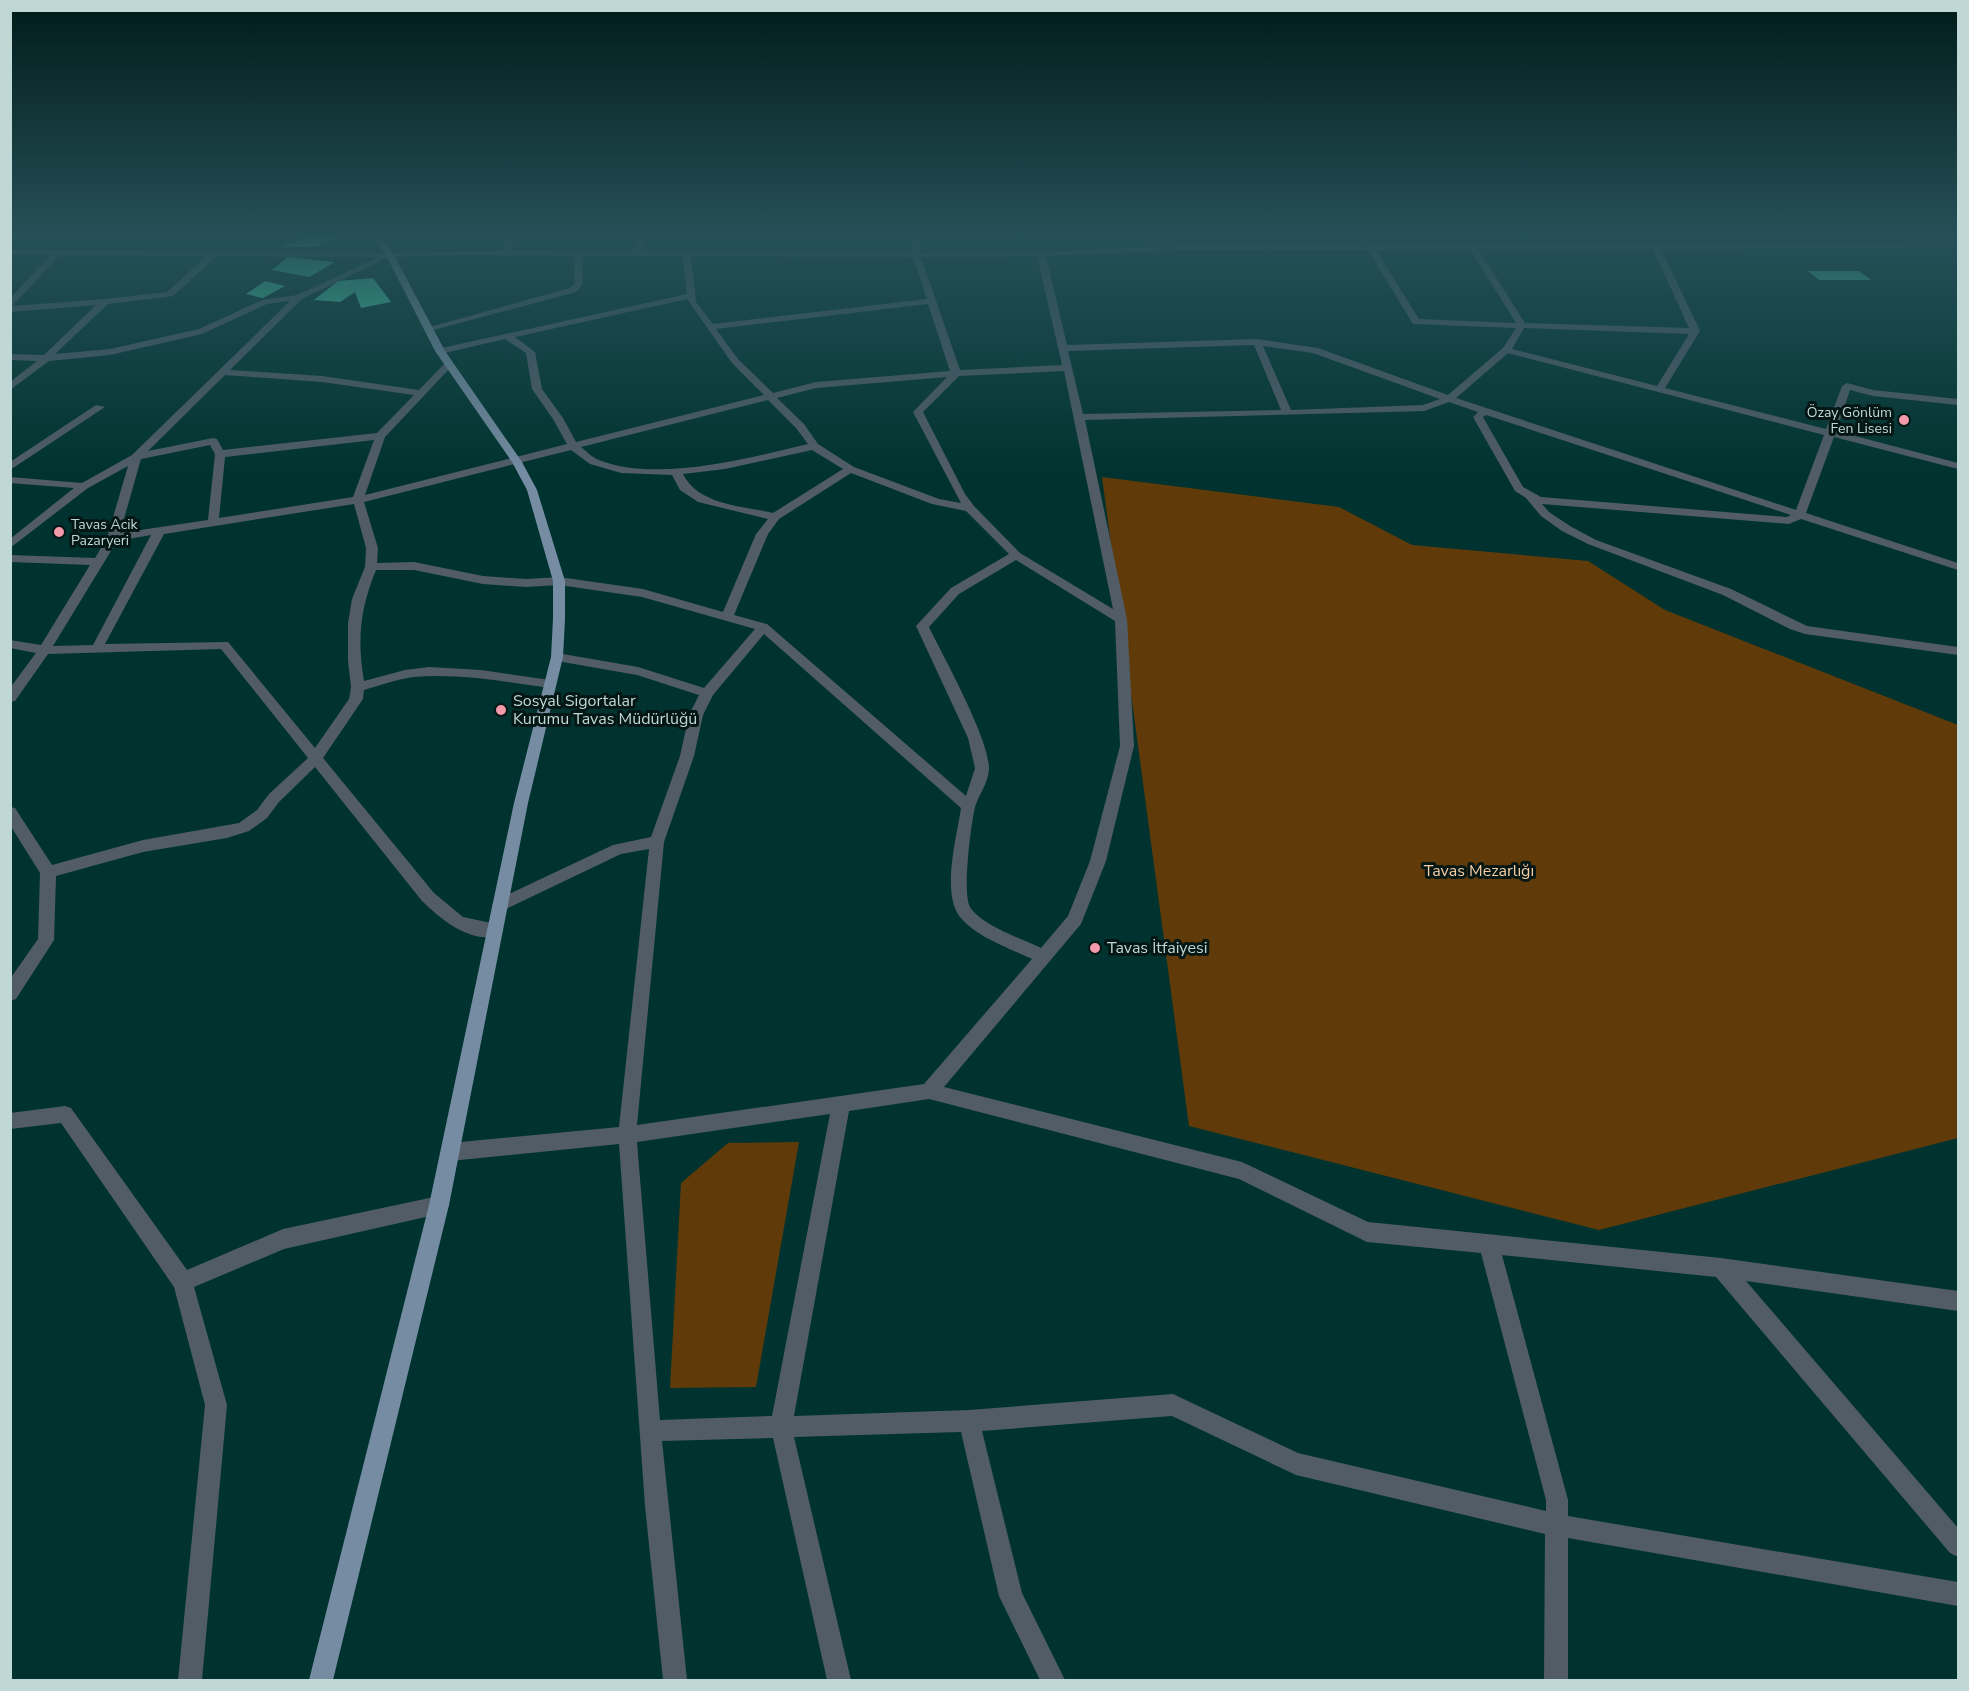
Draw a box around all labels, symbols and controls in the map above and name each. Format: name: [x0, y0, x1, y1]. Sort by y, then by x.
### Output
place label: Özay Gönlüm Fen Lisesi: [1807, 403, 1892, 438]
marker: Özay Gönlüm Fen Lisesi: [1897, 413, 1911, 427]
place label: Tavas Acik Pazaryeri: [71, 515, 138, 550]
marker: Tavas Acik Pazaryeri: [52, 525, 66, 539]
place label: Sosyal Sigortalar Kurumu Tavas Müdürlüğü: [513, 690, 697, 730]
marker: Sosyal Sigortalar Kurumu Tavas Müdürlüğü: [494, 703, 508, 717]
park label: Tavas Mezarlığı: [1424, 860, 1534, 882]
place label: Tavas İtfaiyesi: [1107, 937, 1207, 959]
marker: Tavas İtfaiyesi: [1088, 941, 1102, 955]

